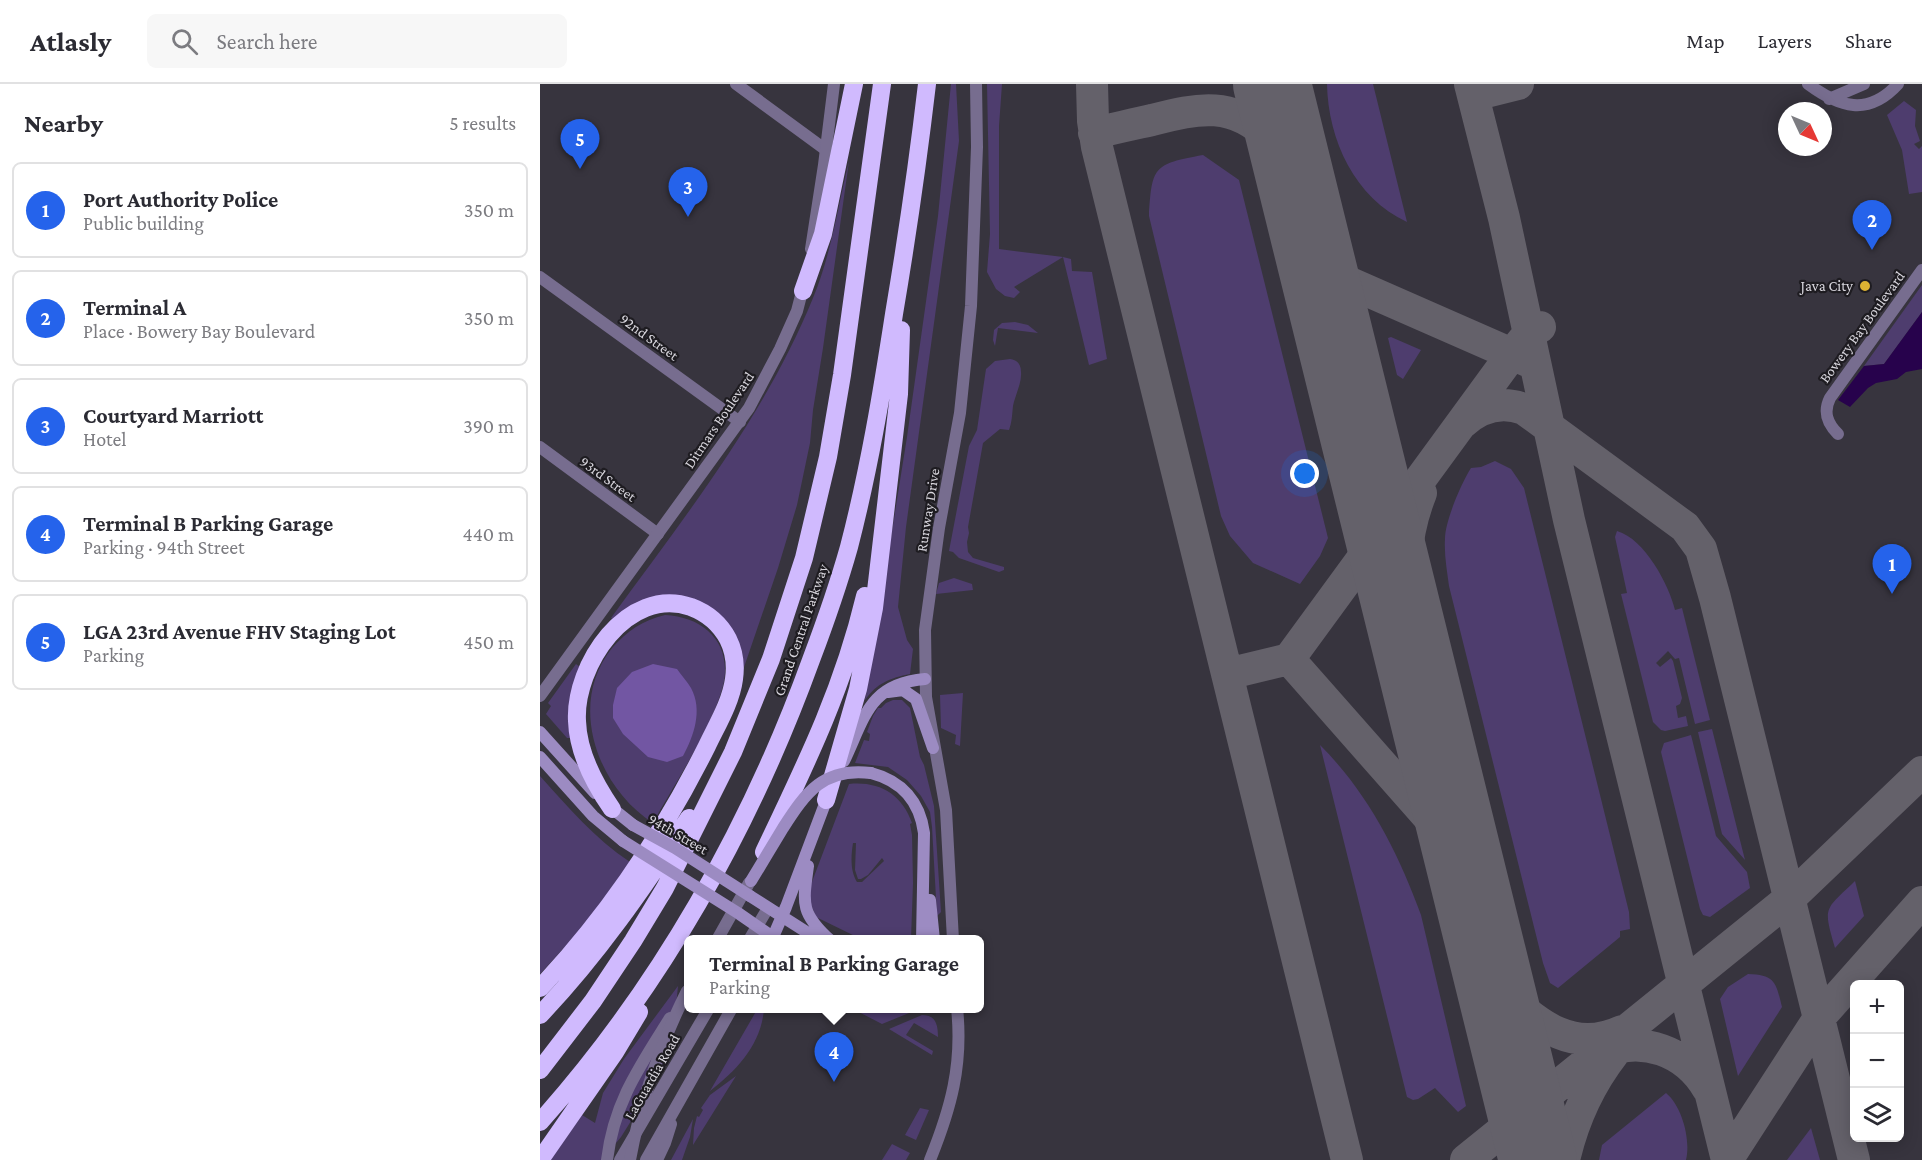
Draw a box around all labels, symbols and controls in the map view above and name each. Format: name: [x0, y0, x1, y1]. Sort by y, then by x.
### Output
search box: [147, 14, 567, 68]
icon: search: [168, 25, 201, 58]
text: Atlasly: [30, 26, 111, 57]
text: Search here: [216, 29, 317, 54]
text: Map: [1686, 29, 1725, 53]
text: Layers: [1758, 29, 1812, 53]
text: Share: [1845, 29, 1892, 53]
north arrow: [1778, 102, 1832, 156]
text: Nearby: [24, 109, 103, 138]
text: 5 results: [449, 112, 516, 134]
pin: 5: [560, 120, 600, 169]
pin: 3: [668, 168, 708, 217]
text: Port Authority Police: [83, 187, 278, 212]
text: 1: [42, 199, 49, 221]
text: 350 m: [464, 199, 514, 221]
pin: 2: [1852, 200, 1892, 250]
text: Public building: [83, 212, 204, 234]
street label: Bowery Bay Boulevard: [1816, 268, 1909, 386]
place label: Java City: [1799, 278, 1853, 295]
marker: Java City: [1858, 279, 1872, 293]
text: Terminal A: [83, 295, 186, 320]
text: 2: [40, 307, 51, 329]
text: 350 m: [464, 307, 514, 329]
street label: 92nd Street: [617, 310, 682, 364]
text: Place · Bowery Bay Boulevard: [83, 320, 315, 342]
street label: Ditmars Boulevard: [681, 369, 757, 471]
text: Courtyard Marriott: [83, 403, 264, 428]
text: 3: [41, 415, 50, 437]
text: 390 m: [463, 415, 514, 437]
text: Hotel: [83, 428, 127, 450]
street label: 93rd Street: [577, 453, 640, 505]
your location: [1290, 459, 1319, 488]
street label: Runway Drive: [914, 467, 944, 553]
text: Terminal B Parking Garage: [83, 511, 333, 536]
text: 4: [40, 523, 51, 545]
text: 440 m: [462, 523, 514, 545]
text: Parking · 94th Street: [83, 536, 245, 558]
pin: 1: [1872, 544, 1912, 594]
street label: Grand Central Parkway: [771, 562, 832, 698]
text: LGA 23rd Avenue FHV Staging Lot: [83, 619, 396, 644]
text: 5: [41, 631, 50, 653]
text: 450 m: [463, 631, 514, 653]
text: Parking: [83, 644, 144, 666]
street label: 94th Street: [645, 811, 712, 858]
popup: [684, 935, 984, 1013]
text: Terminal B Parking Garage: [709, 951, 959, 976]
text: Parking: [709, 976, 770, 998]
map controls: [1850, 980, 1904, 1142]
button: +: [1850, 980, 1904, 1034]
street label: LaGuardia Road: [621, 1031, 683, 1122]
pin: 4: [814, 1032, 854, 1082]
button: −: [1850, 1034, 1904, 1088]
button: layers: [1850, 1088, 1904, 1142]

